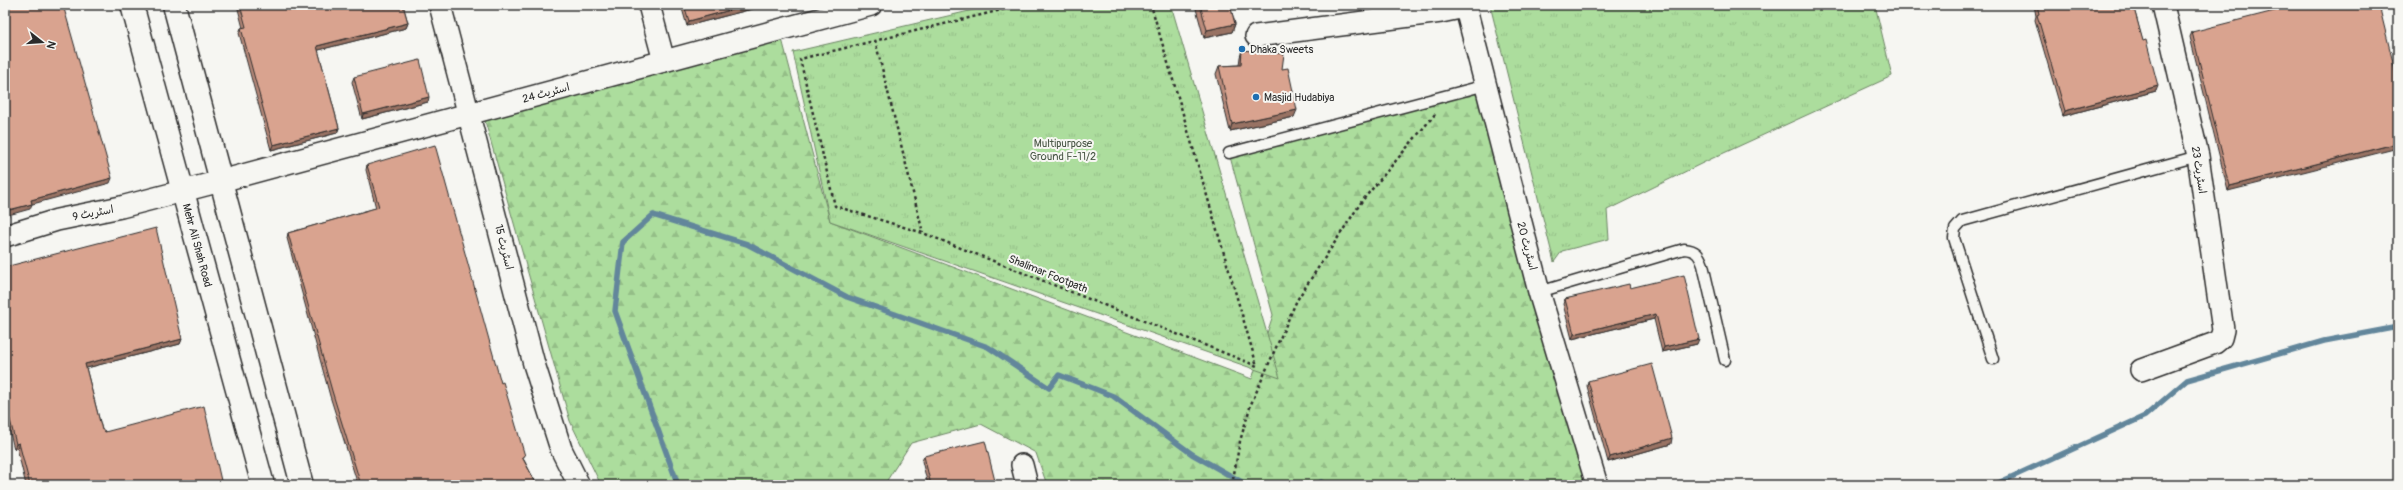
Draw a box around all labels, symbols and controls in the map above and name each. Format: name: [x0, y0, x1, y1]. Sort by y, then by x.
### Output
north arrow: [22, 22, 62, 62]
text: N: [44, 39, 58, 51]
place label: Dhaka Sweets: [1250, 43, 1313, 56]
marker: Dhaka Sweets: [1237, 44, 1247, 54]
street label: اسٹریٹ 24: [521, 80, 571, 106]
place label: Masjid Hudabiya: [1264, 91, 1334, 104]
marker: Masjid Hudabiya: [1251, 92, 1261, 102]
park label: Multipurpose Ground F-11/2: [1030, 137, 1096, 163]
street label: اسٹریٹ 23: [2189, 145, 2209, 195]
street label: Mehr Ali Shah Road: [180, 202, 215, 288]
street label: اسٹریٹ 9: [71, 203, 115, 223]
street label: اسٹریٹ 20: [1514, 220, 1540, 272]
street label: اسٹریٹ 15: [492, 223, 516, 271]
street label: Shalimar Footpath: [1007, 252, 1089, 296]

